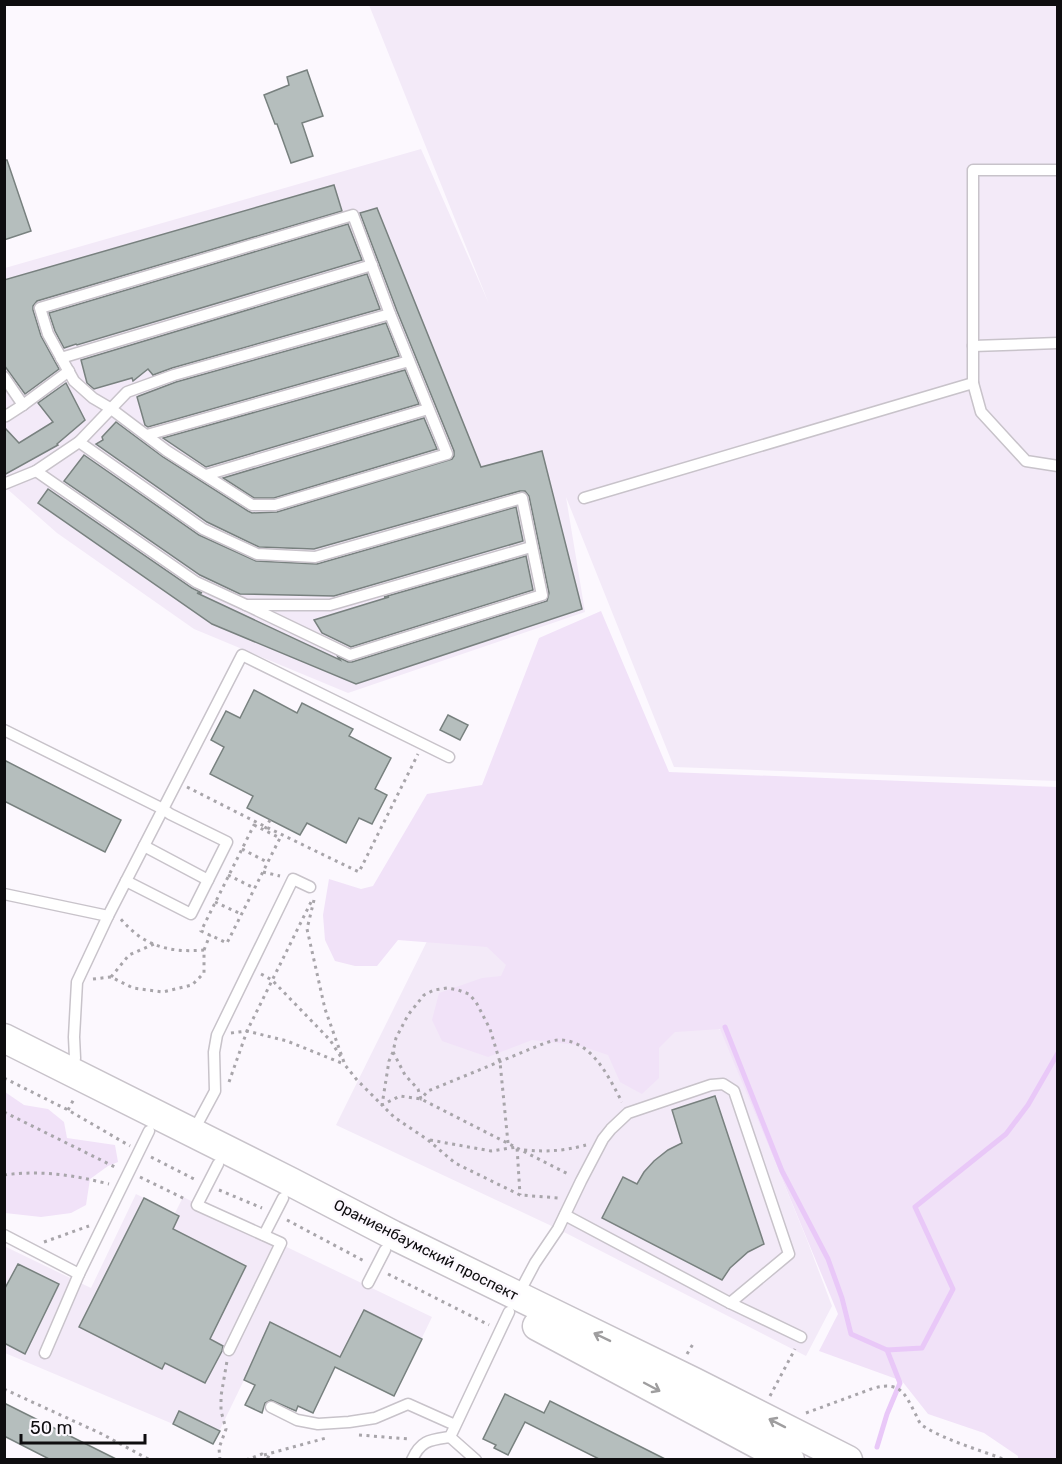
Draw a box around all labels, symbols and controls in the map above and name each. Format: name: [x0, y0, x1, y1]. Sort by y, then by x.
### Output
street label: Ораниенбаумский проспект: [331, 1196, 522, 1305]
one-way arrow: [593, 1331, 611, 1342]
one-way arrow: [643, 1381, 660, 1393]
scale bar: [21, 1407, 146, 1445]
one-way arrow: [768, 1416, 786, 1428]
text: 50 m: [30, 1417, 73, 1439]

